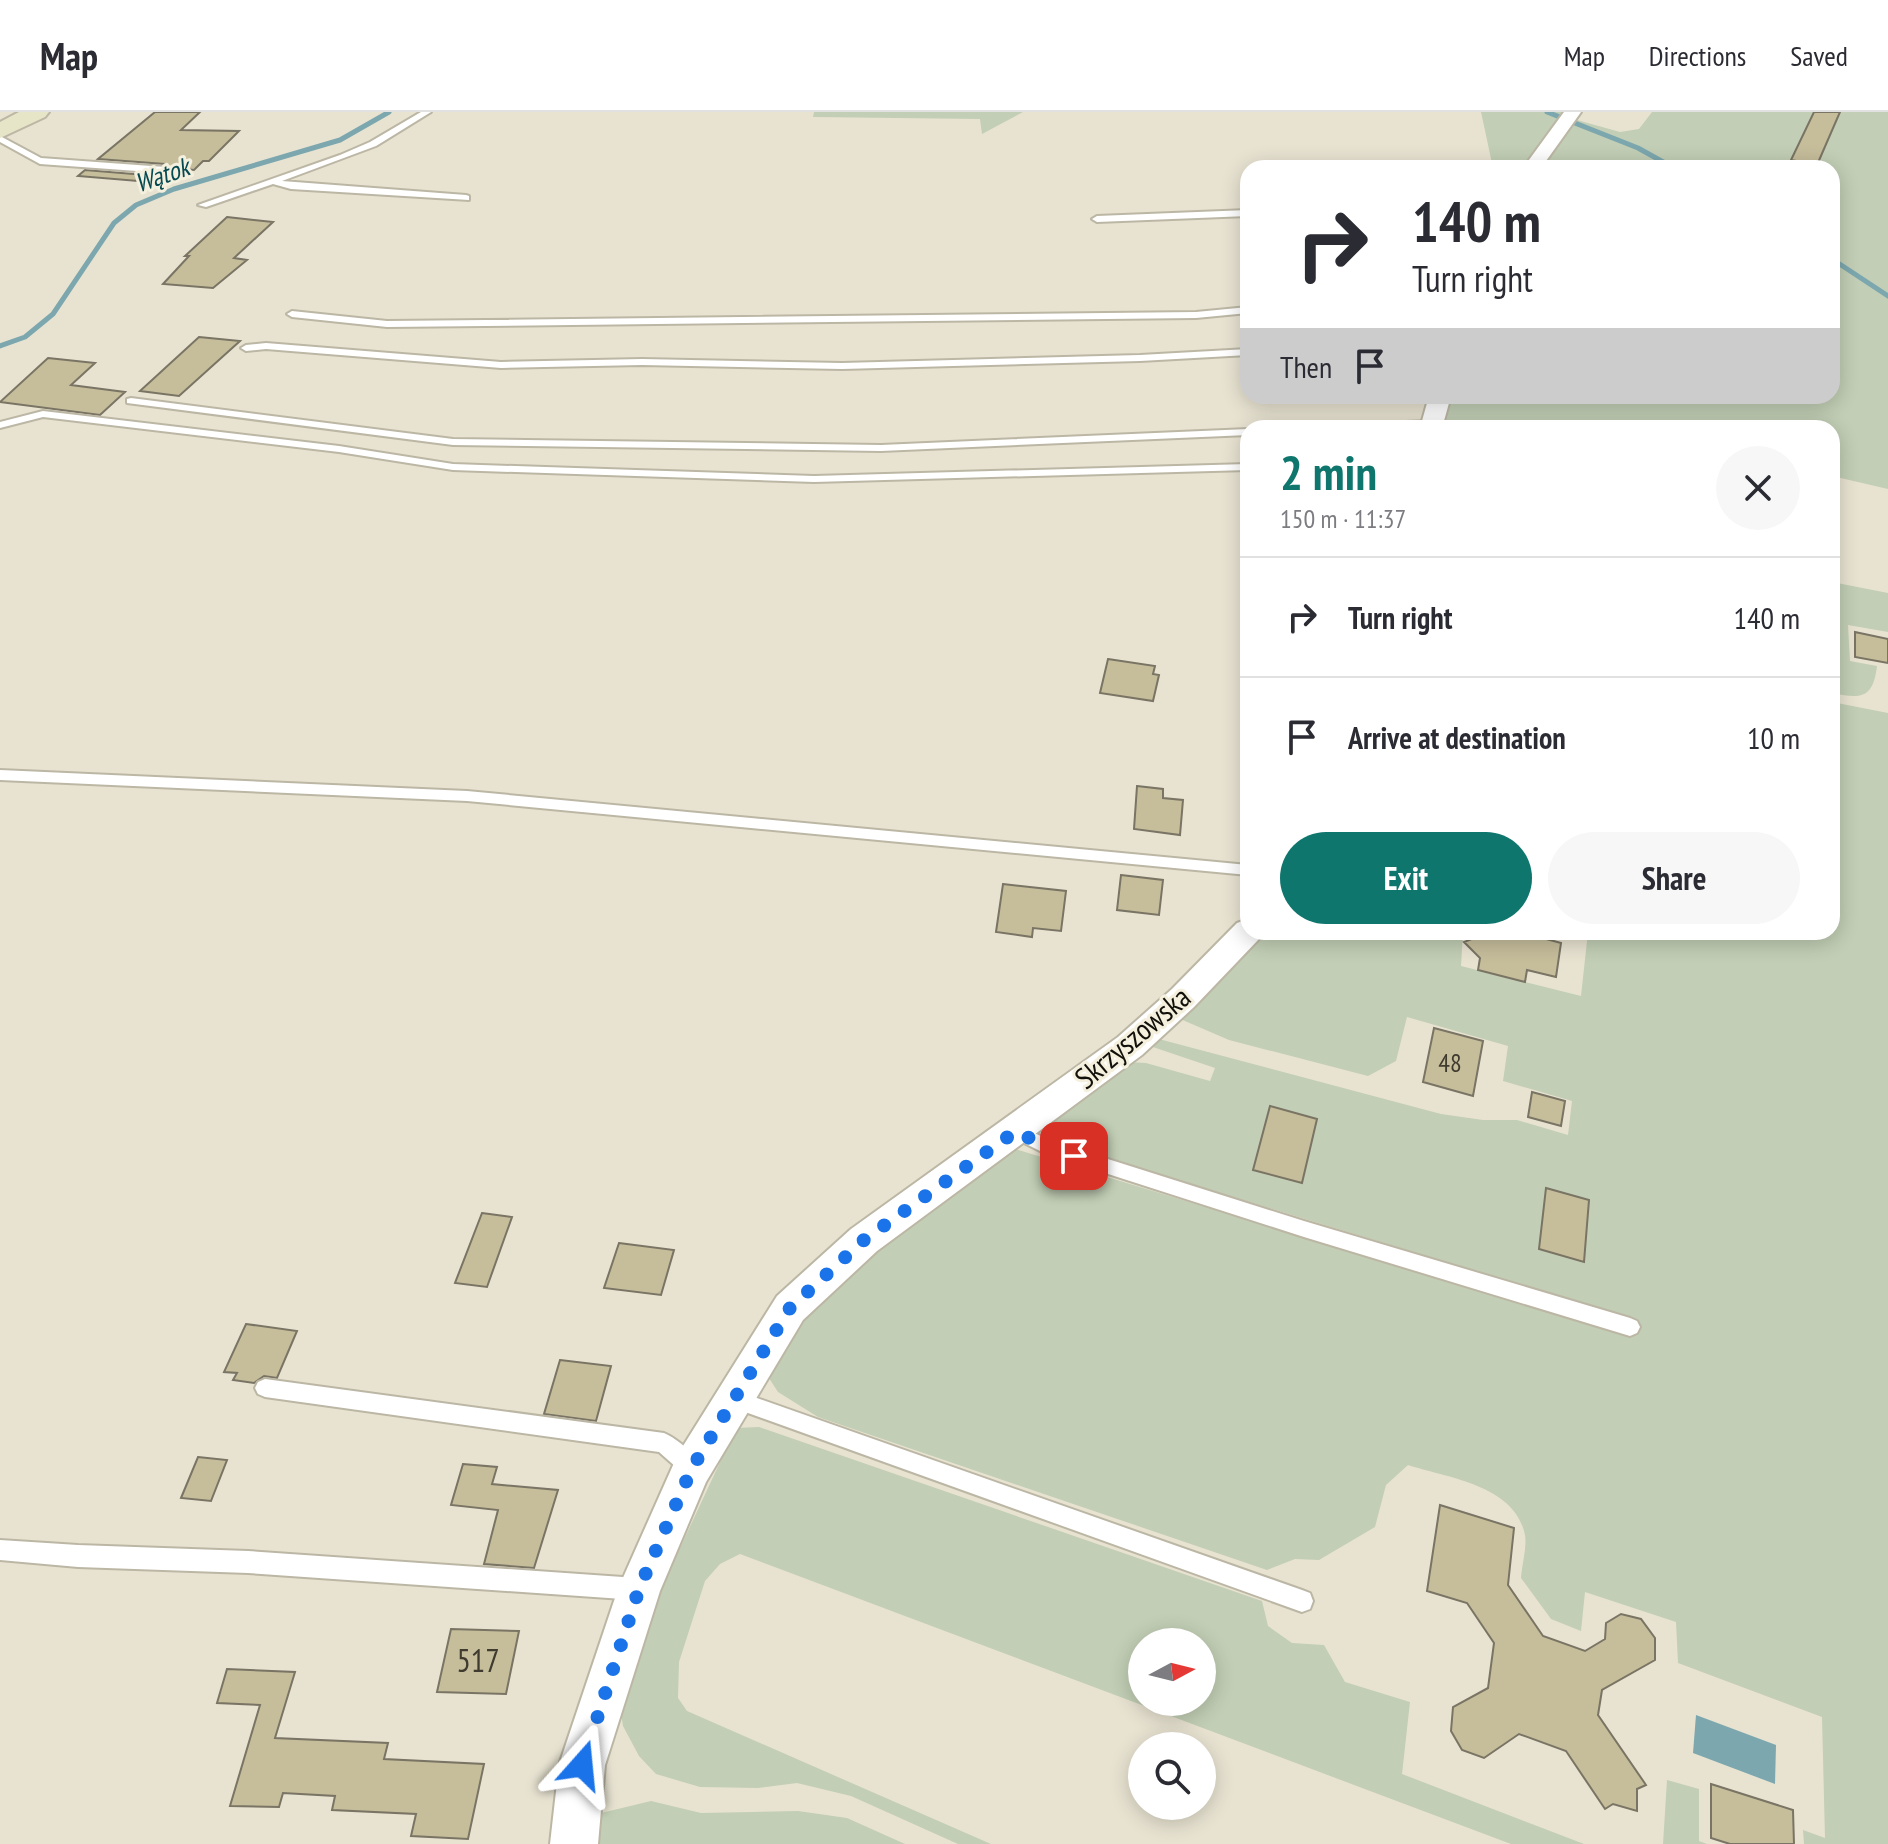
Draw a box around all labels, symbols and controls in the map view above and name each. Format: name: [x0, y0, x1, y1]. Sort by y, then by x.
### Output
text: Map: [40, 31, 98, 80]
text: Map: [1564, 37, 1605, 74]
text: Directions: [1649, 37, 1746, 74]
text: Saved: [1790, 37, 1848, 74]
water label: Wątok: [130, 149, 196, 199]
text: 140 m: [1412, 185, 1541, 257]
icon: right: [1280, 192, 1384, 296]
text: Turn right: [1412, 255, 1533, 302]
icon: arrive: [1348, 344, 1392, 388]
text: Then: [1280, 347, 1332, 386]
text: 2 min: [1280, 441, 1377, 503]
button: close: [1716, 446, 1800, 530]
text: 150 m · 11:37: [1280, 502, 1406, 535]
icon: right: [1280, 595, 1324, 639]
text: Turn right: [1348, 598, 1452, 637]
text: 140 m: [1734, 598, 1800, 637]
icon: arrive: [1280, 715, 1324, 759]
text: Arrive at destination: [1348, 718, 1566, 757]
text: 10 m: [1747, 718, 1800, 757]
button: Exit: [1280, 832, 1532, 924]
button: Share: [1548, 832, 1800, 924]
street label: Skrzyszowska: [1066, 977, 1198, 1097]
house number: 48: [1438, 1046, 1462, 1079]
pin: [1040, 1122, 1108, 1190]
icon: arrive: [1052, 1134, 1096, 1178]
north arrow: [1128, 1628, 1216, 1716]
map controls: [1128, 1628, 1216, 1820]
house number: 517: [456, 1639, 500, 1681]
position arrow: [540, 1723, 624, 1807]
button: search: [1128, 1732, 1216, 1820]

